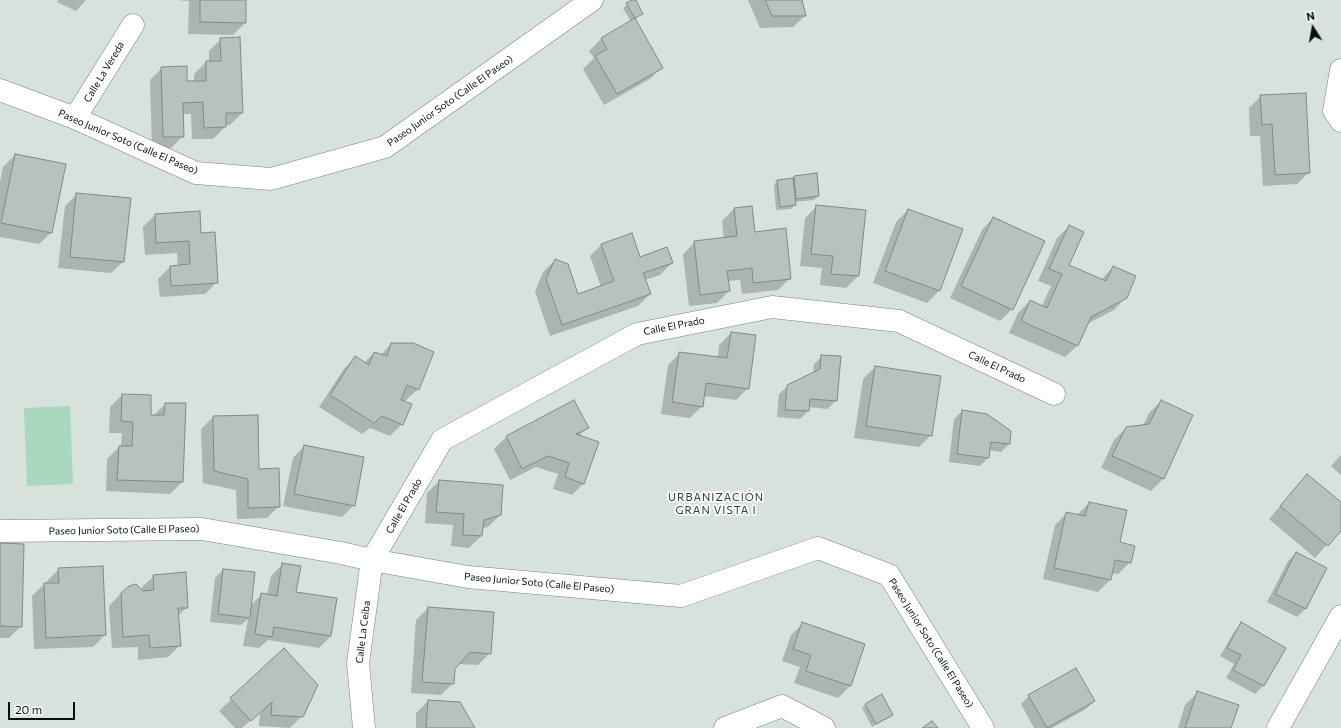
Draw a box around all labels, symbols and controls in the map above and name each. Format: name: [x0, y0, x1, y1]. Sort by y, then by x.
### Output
north arrow: [1293, 8, 1333, 48]
text: N: [1305, 9, 1316, 23]
street label: Calle La Vereda: [81, 39, 127, 105]
street label: Paseo Junior Soto (Calle El Paseo): [385, 53, 515, 149]
street label: Paseo Junior Soto (Calle El Paseo): [56, 107, 200, 177]
street label: Calle El Prado: [642, 314, 706, 338]
street label: Calle El Prado: [966, 348, 1028, 386]
street label: Calle El Prado: [383, 476, 425, 536]
district label: URBANIZACIÓN GRAN VISTA I: [668, 490, 764, 516]
street label: Paseo Junior Soto (Calle El Paseo): [49, 523, 199, 537]
street label: Paseo Junior Soto (Calle El Paseo): [463, 570, 615, 596]
street label: Paseo Junior Soto (Calle El Paseo): [886, 576, 976, 710]
street label: Calle La Ceiba: [353, 600, 373, 664]
scale bar: [10, 694, 77, 720]
text: 20 m: [15, 702, 42, 716]

